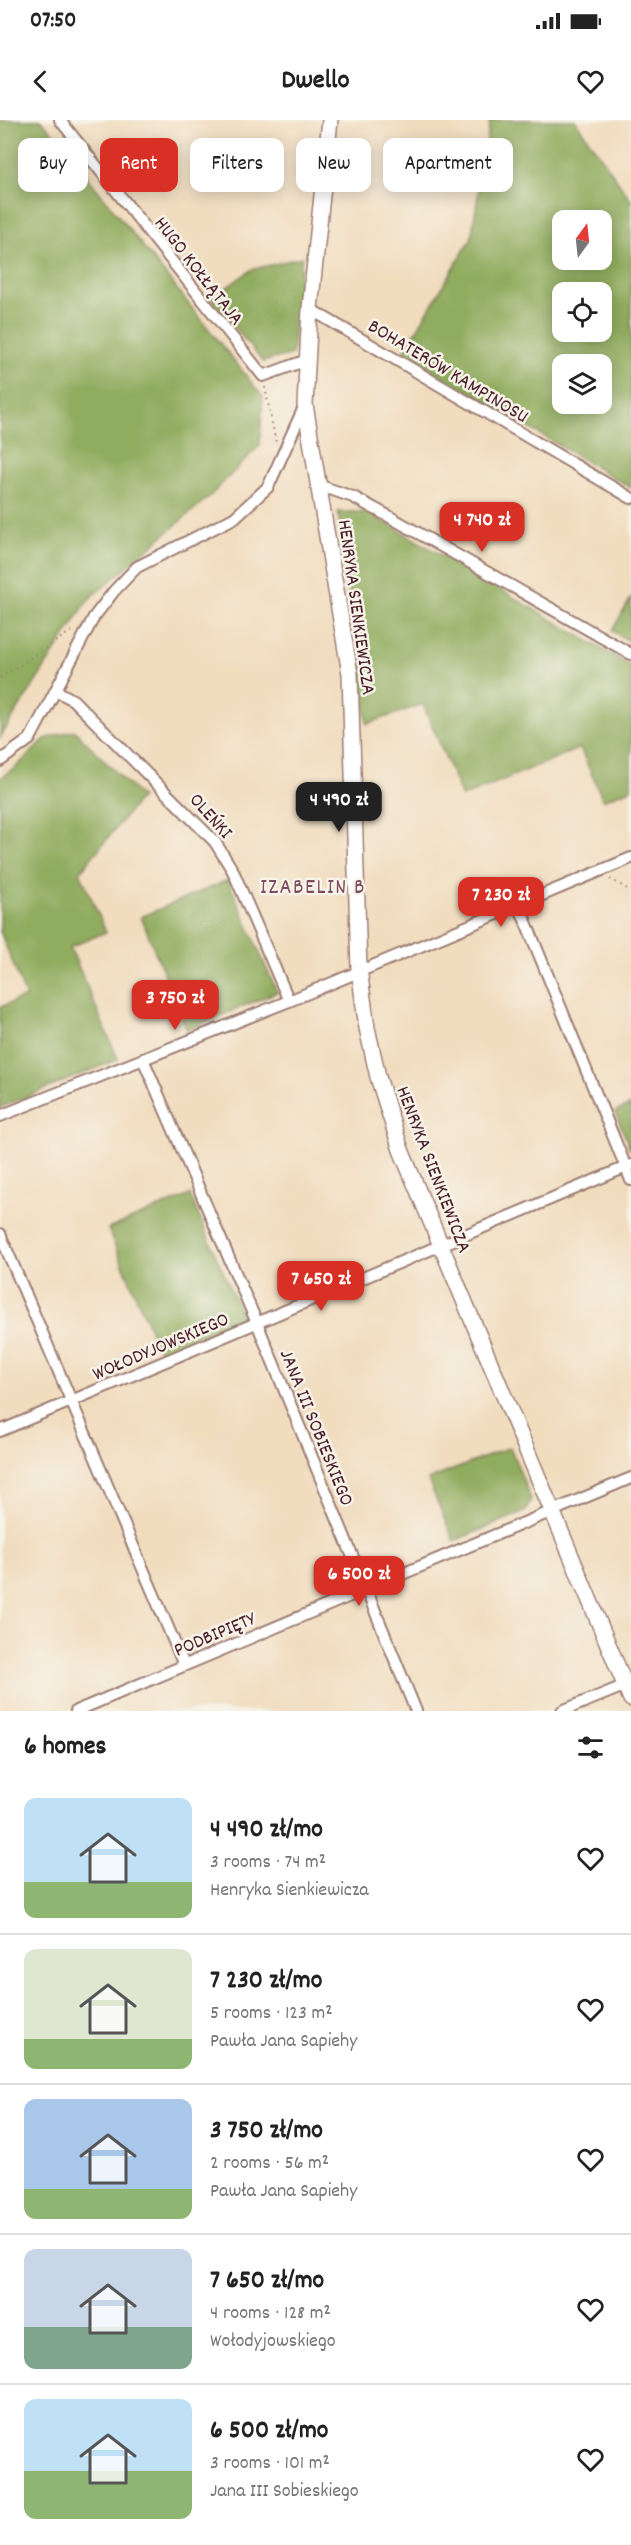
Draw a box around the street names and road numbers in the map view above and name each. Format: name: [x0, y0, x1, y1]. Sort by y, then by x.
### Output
street label: HUGO KOŁŁĄTAJA: [146, 211, 249, 332]
street label: BOHATERÓW KAMPINOSU: [362, 313, 533, 432]
street label: HENRYKA SIENKIEWICZA: [329, 518, 381, 697]
street label: OLEŃKI: [181, 788, 238, 846]
street label: HENRYKA SIENKIEWICZA: [387, 1083, 477, 1258]
street label: WOŁODYJOWSKIEGO: [89, 1306, 234, 1389]
street label: JANA III SOBIESKIEGO: [271, 1346, 359, 1511]
street label: PODBIPIĘTY: [170, 1606, 261, 1665]

